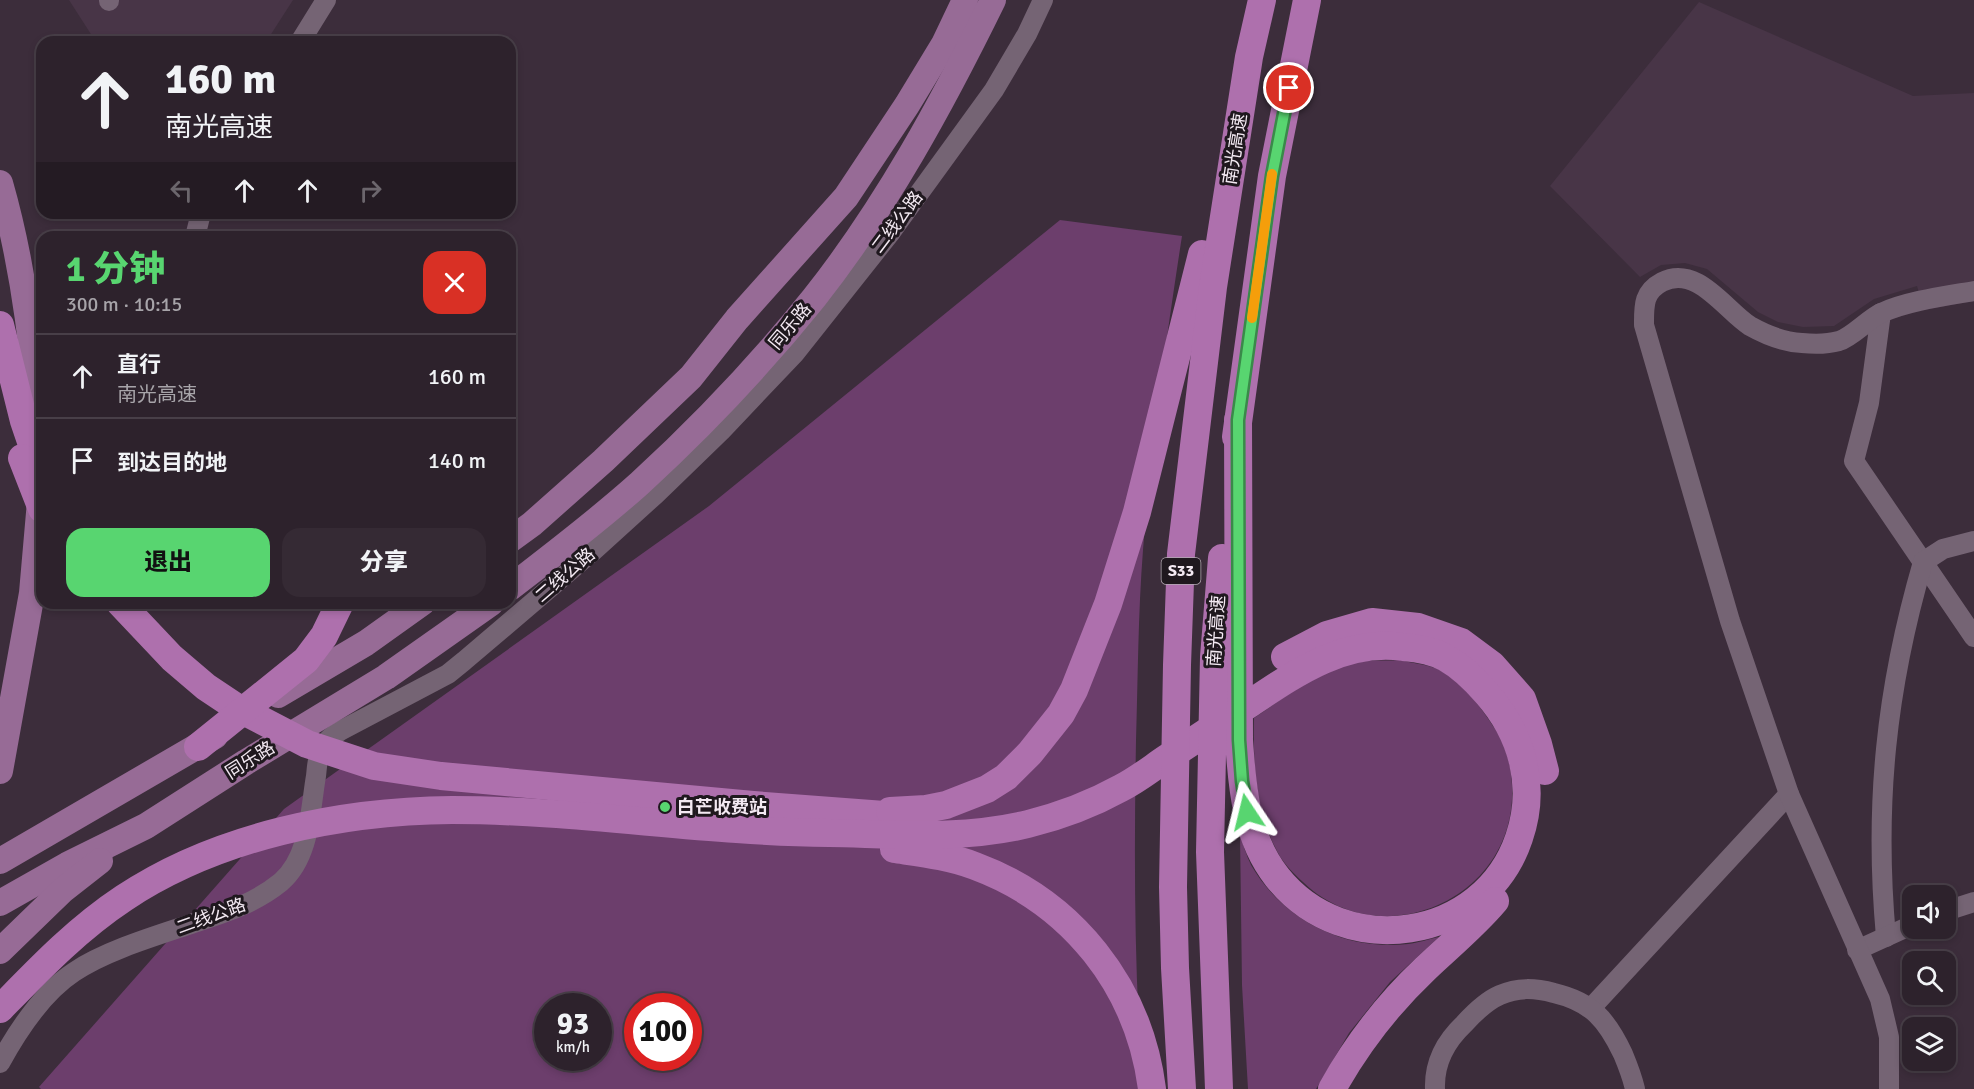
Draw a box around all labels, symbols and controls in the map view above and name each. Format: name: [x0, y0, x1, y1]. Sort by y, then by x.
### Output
text: 160 m: [165, 54, 276, 105]
icon: ahead: [66, 60, 144, 138]
pin: [1263, 62, 1314, 113]
icon: arrive: [1272, 71, 1305, 104]
text: 南光高速: [165, 111, 273, 144]
street label: 南光高速: [1219, 112, 1251, 186]
icon: left: [165, 174, 198, 207]
icon: ahead: [228, 174, 261, 207]
icon: ahead: [291, 174, 324, 207]
icon: right: [354, 174, 387, 207]
street label: 二线公路: [867, 187, 927, 257]
text: 1 分钟: [66, 247, 165, 292]
button: close: [423, 251, 486, 314]
text: 300 m · 10:15: [66, 292, 182, 317]
street label: 同乐路: [764, 298, 816, 354]
text: 直行: [117, 351, 161, 378]
icon: ahead: [66, 360, 99, 393]
text: 160 m: [428, 363, 486, 390]
text: 南光高速: [117, 382, 197, 407]
icon: arrive: [66, 444, 99, 477]
text: 140 m: [428, 447, 486, 474]
text: 到达目的地: [117, 449, 227, 476]
button: 退出: [66, 528, 270, 597]
button: 分享: [282, 528, 486, 597]
street label: 二线公路: [531, 543, 599, 607]
road number: S33: [1162, 558, 1200, 584]
street label: 南光高速: [1203, 594, 1229, 668]
street label: 同乐路: [221, 736, 279, 784]
position arrow: [1215, 780, 1279, 844]
place label: 白芒收费站: [677, 796, 767, 818]
marker: 白芒收费站: [658, 800, 672, 814]
map controls: [1902, 885, 1956, 1071]
button: sound: [1902, 885, 1956, 939]
street label: 二线公路: [173, 893, 249, 939]
button: search: [1902, 951, 1956, 1005]
speed limit sign: 100: [624, 993, 702, 1071]
text: 93: [557, 1006, 589, 1043]
button: layers: [1902, 1017, 1956, 1071]
text: km/h: [556, 1038, 590, 1056]

